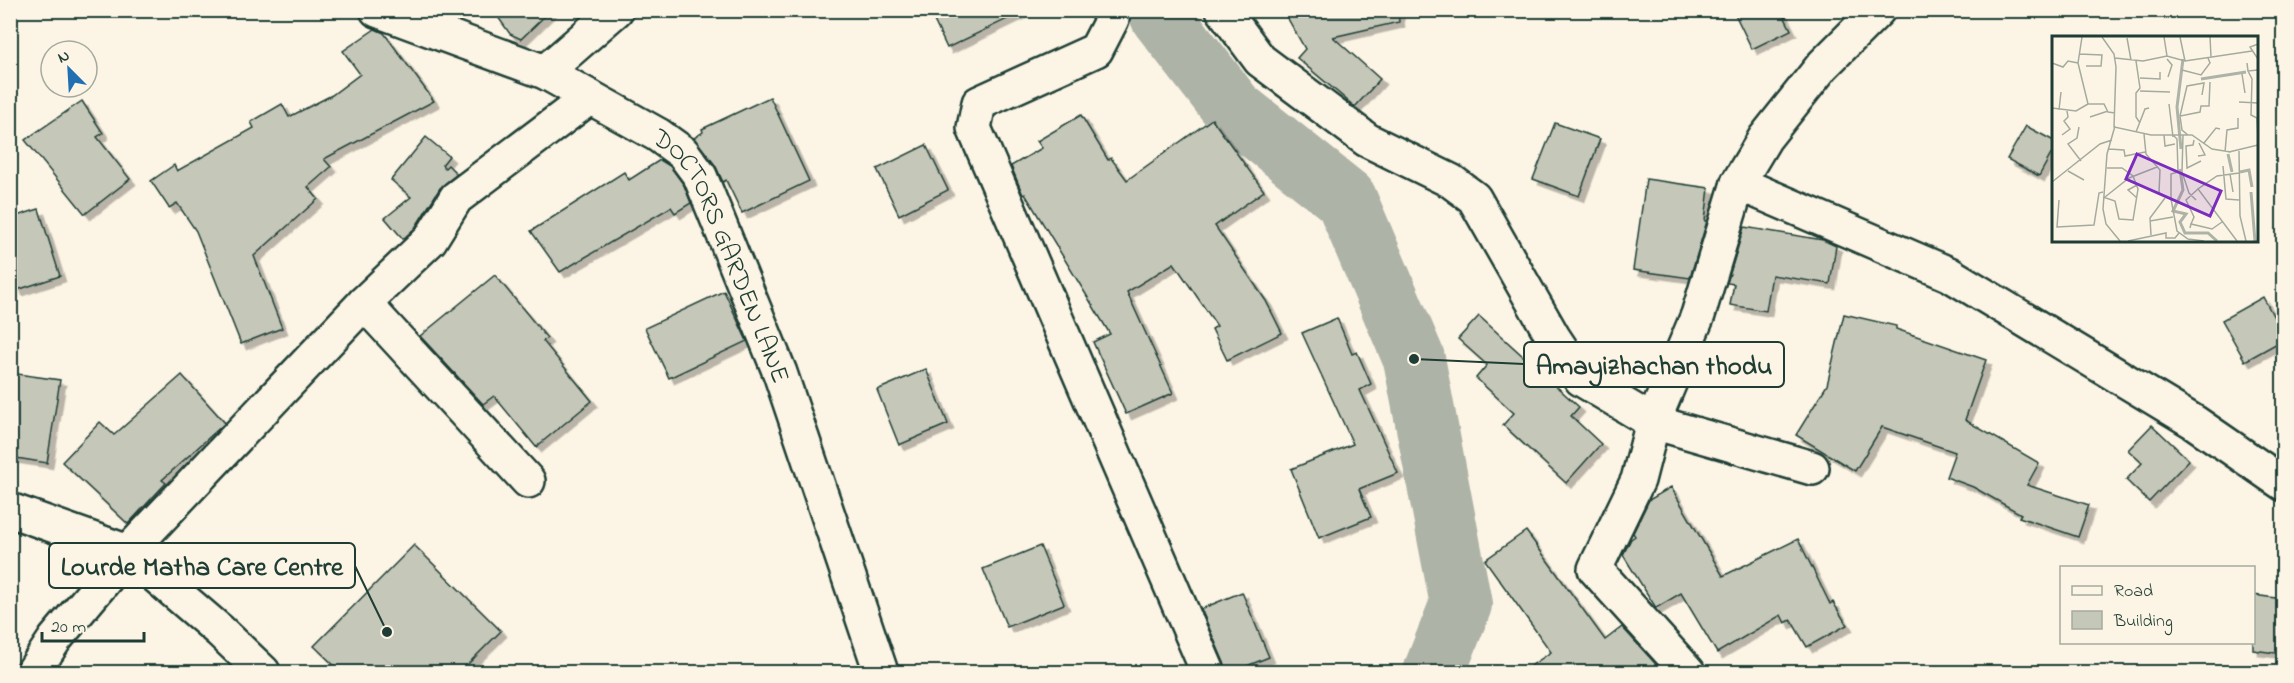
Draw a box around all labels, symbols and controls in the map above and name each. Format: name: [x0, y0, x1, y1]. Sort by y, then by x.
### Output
inset map: [2052, 36, 2258, 242]
north arrow: [39, 39, 99, 99]
text: N: [54, 44, 74, 70]
street label: DOCTORS GARDEN LANE: [643, 120, 798, 389]
callout: Amayizhachan thodu: [1524, 342, 1784, 387]
text: Amayizhachan thodu: [1536, 348, 1772, 387]
callout: Lourde Matha Care Centre: [49, 543, 355, 588]
text: Lourde Matha Care Centre: [61, 549, 344, 588]
legend: [2060, 566, 2255, 644]
text: Road: [2114, 579, 2153, 605]
scale bar: [42, 605, 144, 643]
text: Building: [2113, 609, 2173, 636]
text: 20 m: [51, 615, 86, 641]

